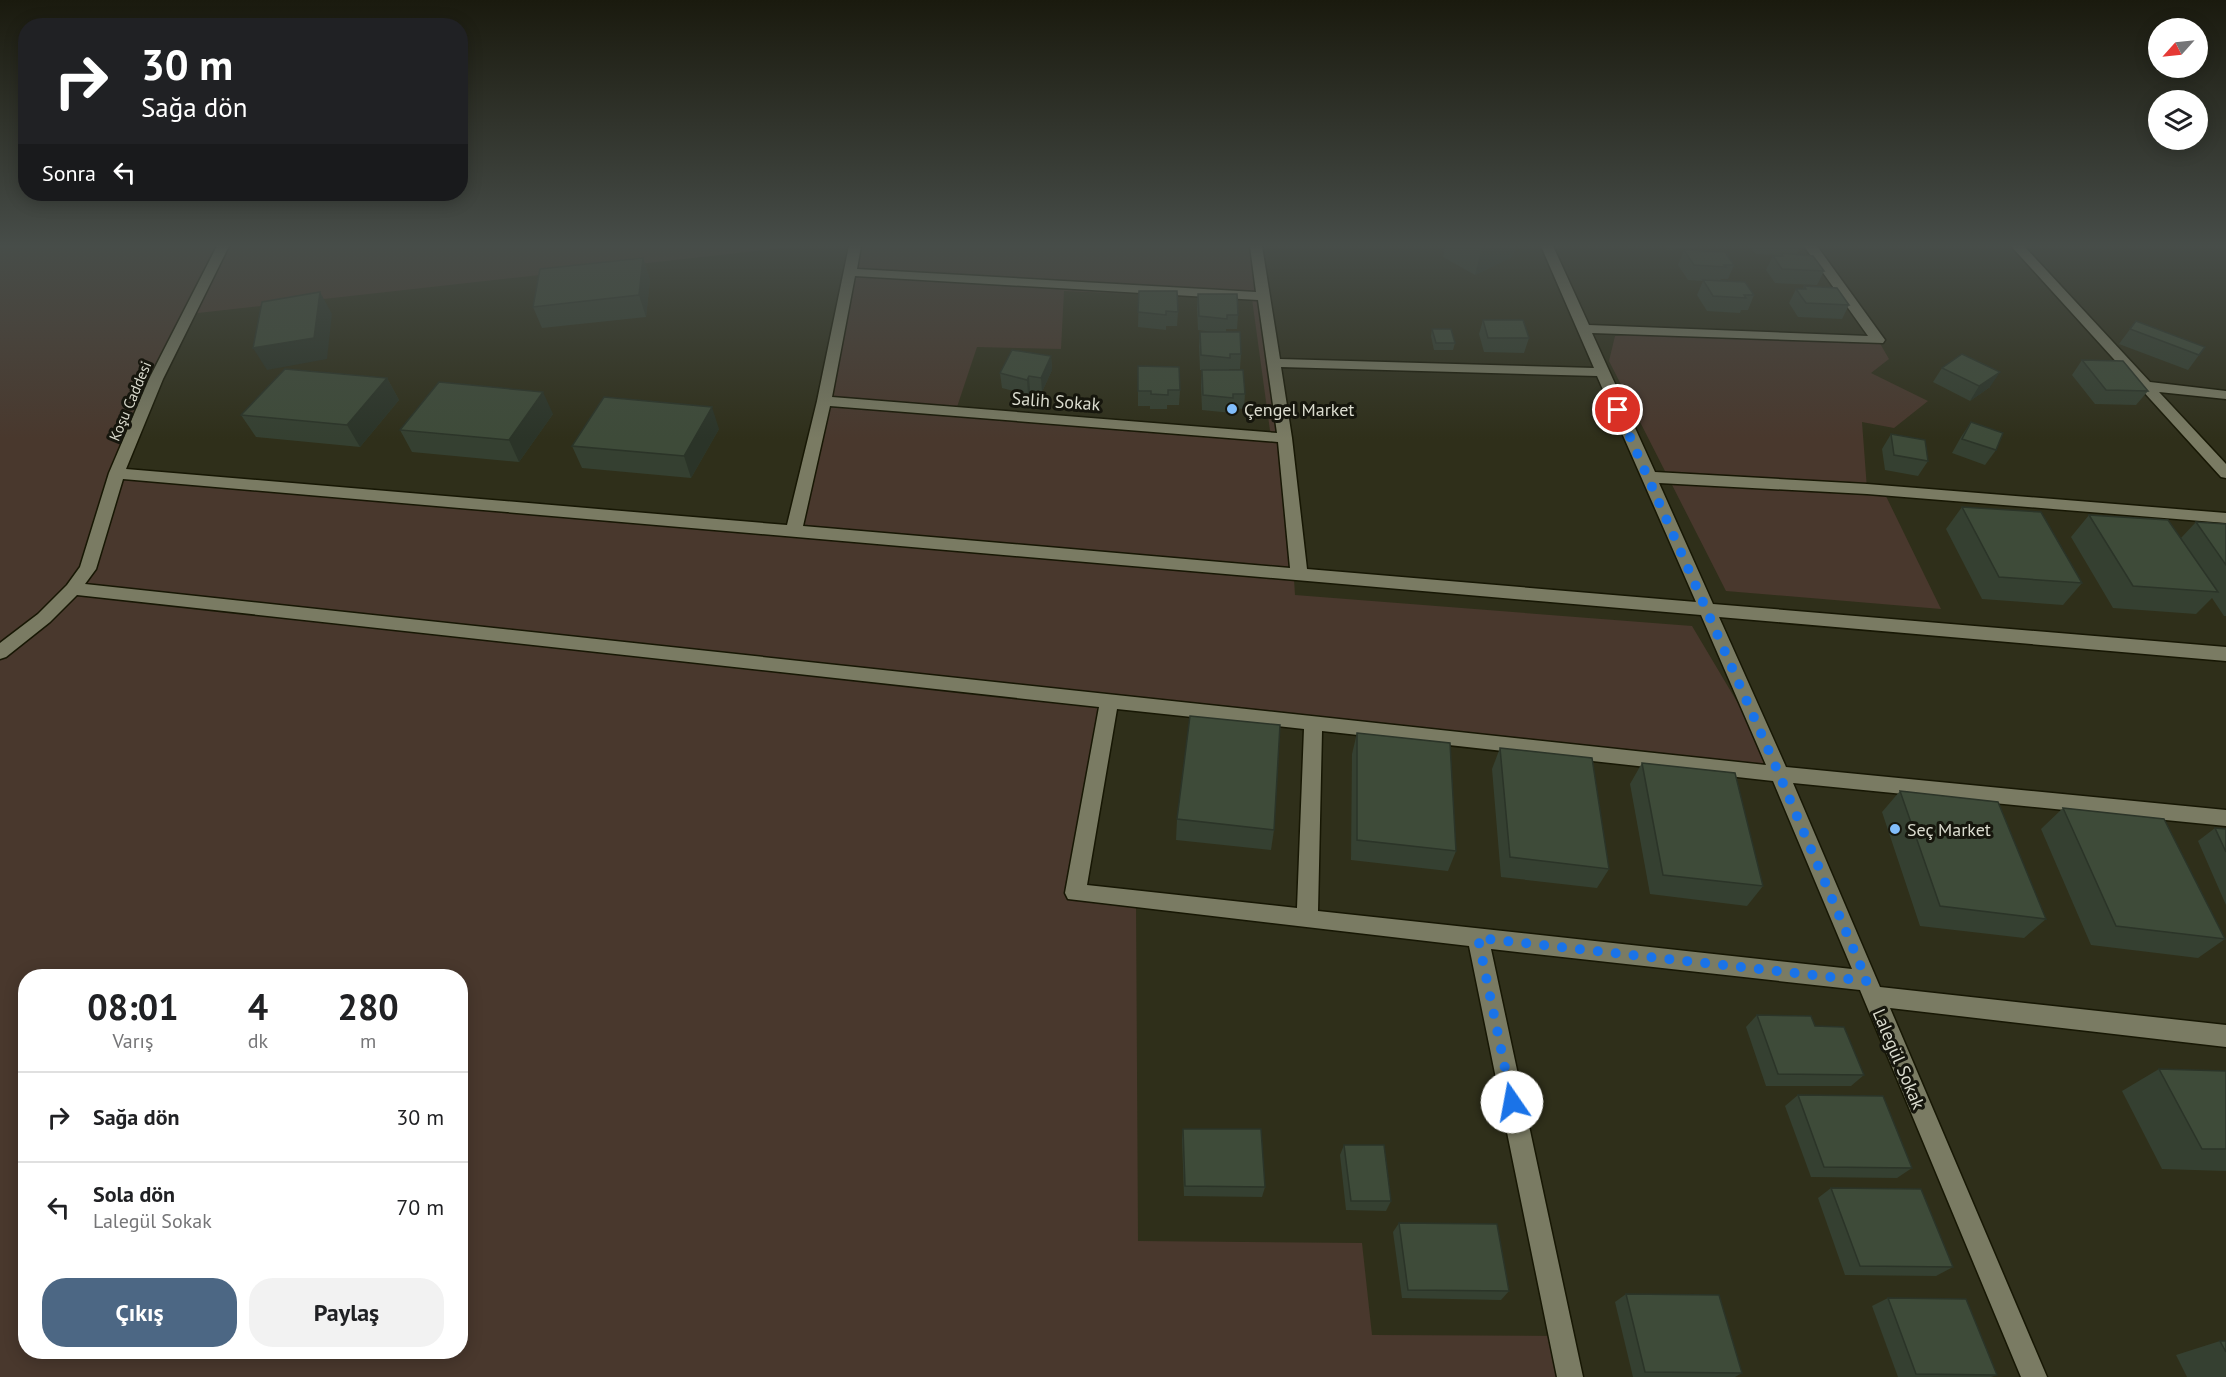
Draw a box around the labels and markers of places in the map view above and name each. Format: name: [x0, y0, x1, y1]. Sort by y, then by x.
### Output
pin: [1592, 384, 1643, 435]
place label: Çengel Market: [1244, 398, 1354, 421]
marker: Çengel Market: [1225, 402, 1239, 416]
place label: Seç Market: [1907, 818, 1991, 841]
marker: Seç Market: [1888, 822, 1902, 836]

